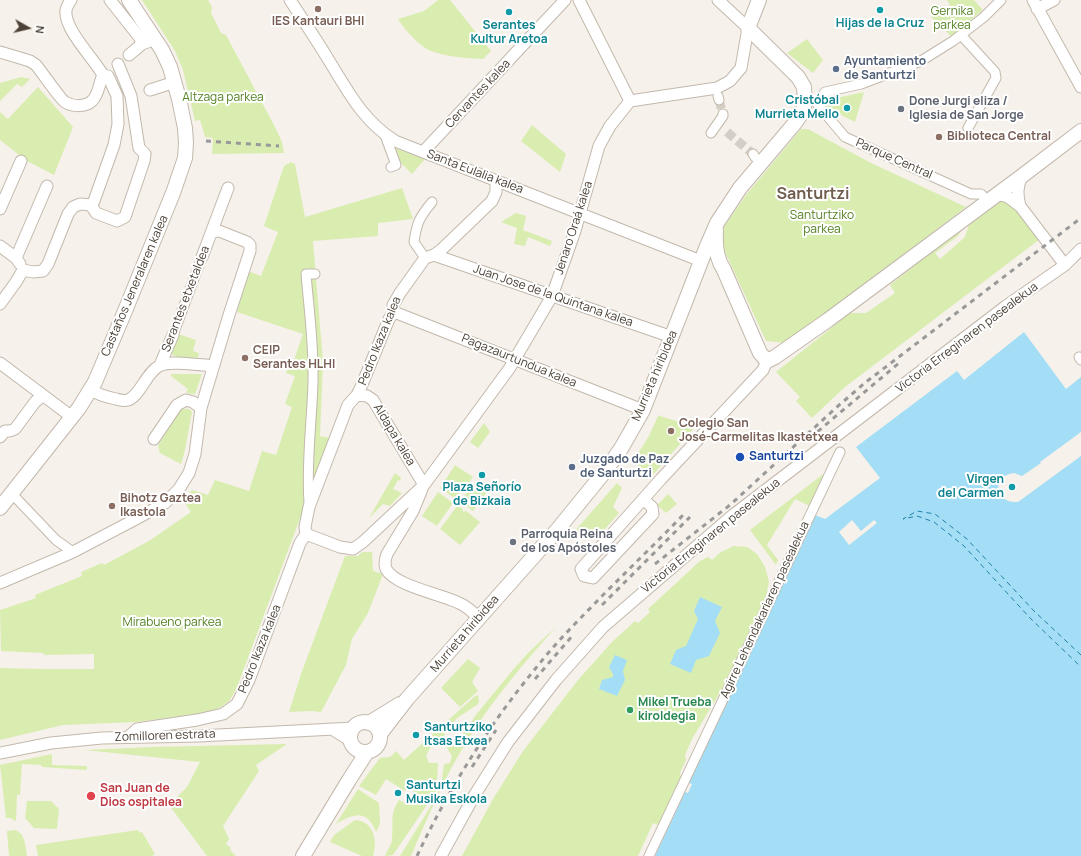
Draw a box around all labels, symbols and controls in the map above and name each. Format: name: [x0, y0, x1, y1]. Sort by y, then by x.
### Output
marker: IES Kantauri BHI: [313, 4, 323, 14]
marker: Hijas de la Cruz: [875, 5, 885, 15]
park label: Gernika parkea: [931, 5, 973, 33]
marker: Serantes Kultur Aretoa: [504, 7, 514, 17]
north arrow: [8, 8, 48, 48]
place label: IES Kantauri BHI: [272, 15, 364, 29]
place label: Hijas de la Cruz: [836, 17, 924, 31]
place label: Serantes Kultur Aretoa: [470, 19, 548, 47]
text: N: [32, 25, 48, 35]
place label: Ayuntamiento de Santurtzi: [844, 55, 926, 83]
street label: Cervantes kalea: [442, 57, 514, 131]
marker: Ayuntamiento de Santurtzi: [831, 64, 841, 74]
park label: Altzaga parkea: [182, 91, 264, 105]
place label: Cristóbal Murrieta Mello: [755, 94, 839, 122]
place label: Done Jurgi eliza / Iglesia de San Jorge: [909, 95, 1024, 123]
marker: Cristóbal Murrieta Mello: [842, 103, 852, 113]
marker: Done Jurgi eliza / Iglesia de San Jorge: [896, 104, 906, 114]
place label: Biblioteca Central: [947, 130, 1051, 144]
marker: Biblioteca Central: [934, 132, 944, 142]
street label: Parque Central: [853, 136, 935, 182]
street label: Santa Eulalia kalea: [425, 147, 525, 197]
street label: Jenaro Oraá kalea: [552, 179, 596, 277]
district label: Santurtzi: [776, 185, 850, 205]
park label: Santurtziko parkea: [790, 209, 854, 237]
street label: Castaños Jeneralaren kalea: [99, 213, 171, 359]
street label: Serantes etxetaldea: [159, 244, 213, 354]
street label: Juan Jose de la Quintana kalea: [471, 262, 635, 330]
street label: Victoria Erreginaren pasealekua: [893, 280, 1041, 396]
street label: Pedro Ikaza kalea: [356, 294, 404, 388]
street label: Murrieta hiribidea: [629, 328, 681, 424]
street label: Pagazaurtundua kalea: [459, 331, 579, 391]
place label: CEIP Serantes HLHI: [253, 344, 335, 372]
marker: CEIP Serantes HLHI: [240, 353, 250, 363]
street label: Aldapa kalea: [370, 402, 418, 468]
place label: Colegio San José-Carmelitas Ikastetxea: [679, 417, 838, 445]
marker: Colegio San José-Carmelitas Ikastetxea: [666, 426, 676, 436]
place label: Santurtzi: [749, 450, 804, 464]
marker: Santurtzi: [734, 451, 746, 463]
place label: Juzgado de Paz de Santurtzi: [580, 453, 669, 481]
marker: Juzgado de Paz de Santurtzi: [567, 462, 577, 472]
marker: Plaza Señorío de Bizkaia: [477, 470, 487, 480]
place label: Virgen del Carmen: [938, 473, 1004, 501]
street label: Victoria Erreginaren pasealekua: [639, 476, 783, 596]
place label: Plaza Señorío de Bizkaia: [443, 481, 521, 509]
marker: Virgen del Carmen: [1007, 482, 1017, 492]
place label: Bihotz Gaztea Ikastola: [120, 492, 201, 520]
marker: Bihotz Gaztea Ikastola: [107, 501, 117, 511]
street label: Agirre Lehendakariaren pasealekua: [718, 519, 812, 701]
place label: Parroquia Reina de los Apóstoles: [521, 528, 616, 556]
marker: Parroquia Reina de los Apóstoles: [508, 537, 518, 547]
street label: Murrieta hiribidea: [428, 593, 502, 675]
street label: Pedro Ikaza kalea: [236, 602, 284, 696]
park label: Mirabueno parkea: [123, 616, 221, 630]
place label: Mikel Trueba kiroldegia: [638, 696, 711, 724]
marker: Mikel Trueba kiroldegia: [625, 705, 635, 715]
place label: Santurtziko Itsas Etxea: [424, 721, 493, 749]
street label: Zomilloren estrata: [114, 727, 216, 745]
marker: Santurtziko Itsas Etxea: [411, 730, 421, 740]
place label: Santurtzi Musika Eskola: [406, 779, 487, 807]
place label: San Juan de Dios ospitalea: [100, 782, 182, 810]
marker: Santurtzi Musika Eskola: [393, 788, 403, 798]
marker: San Juan de Dios ospitalea: [85, 790, 97, 802]

